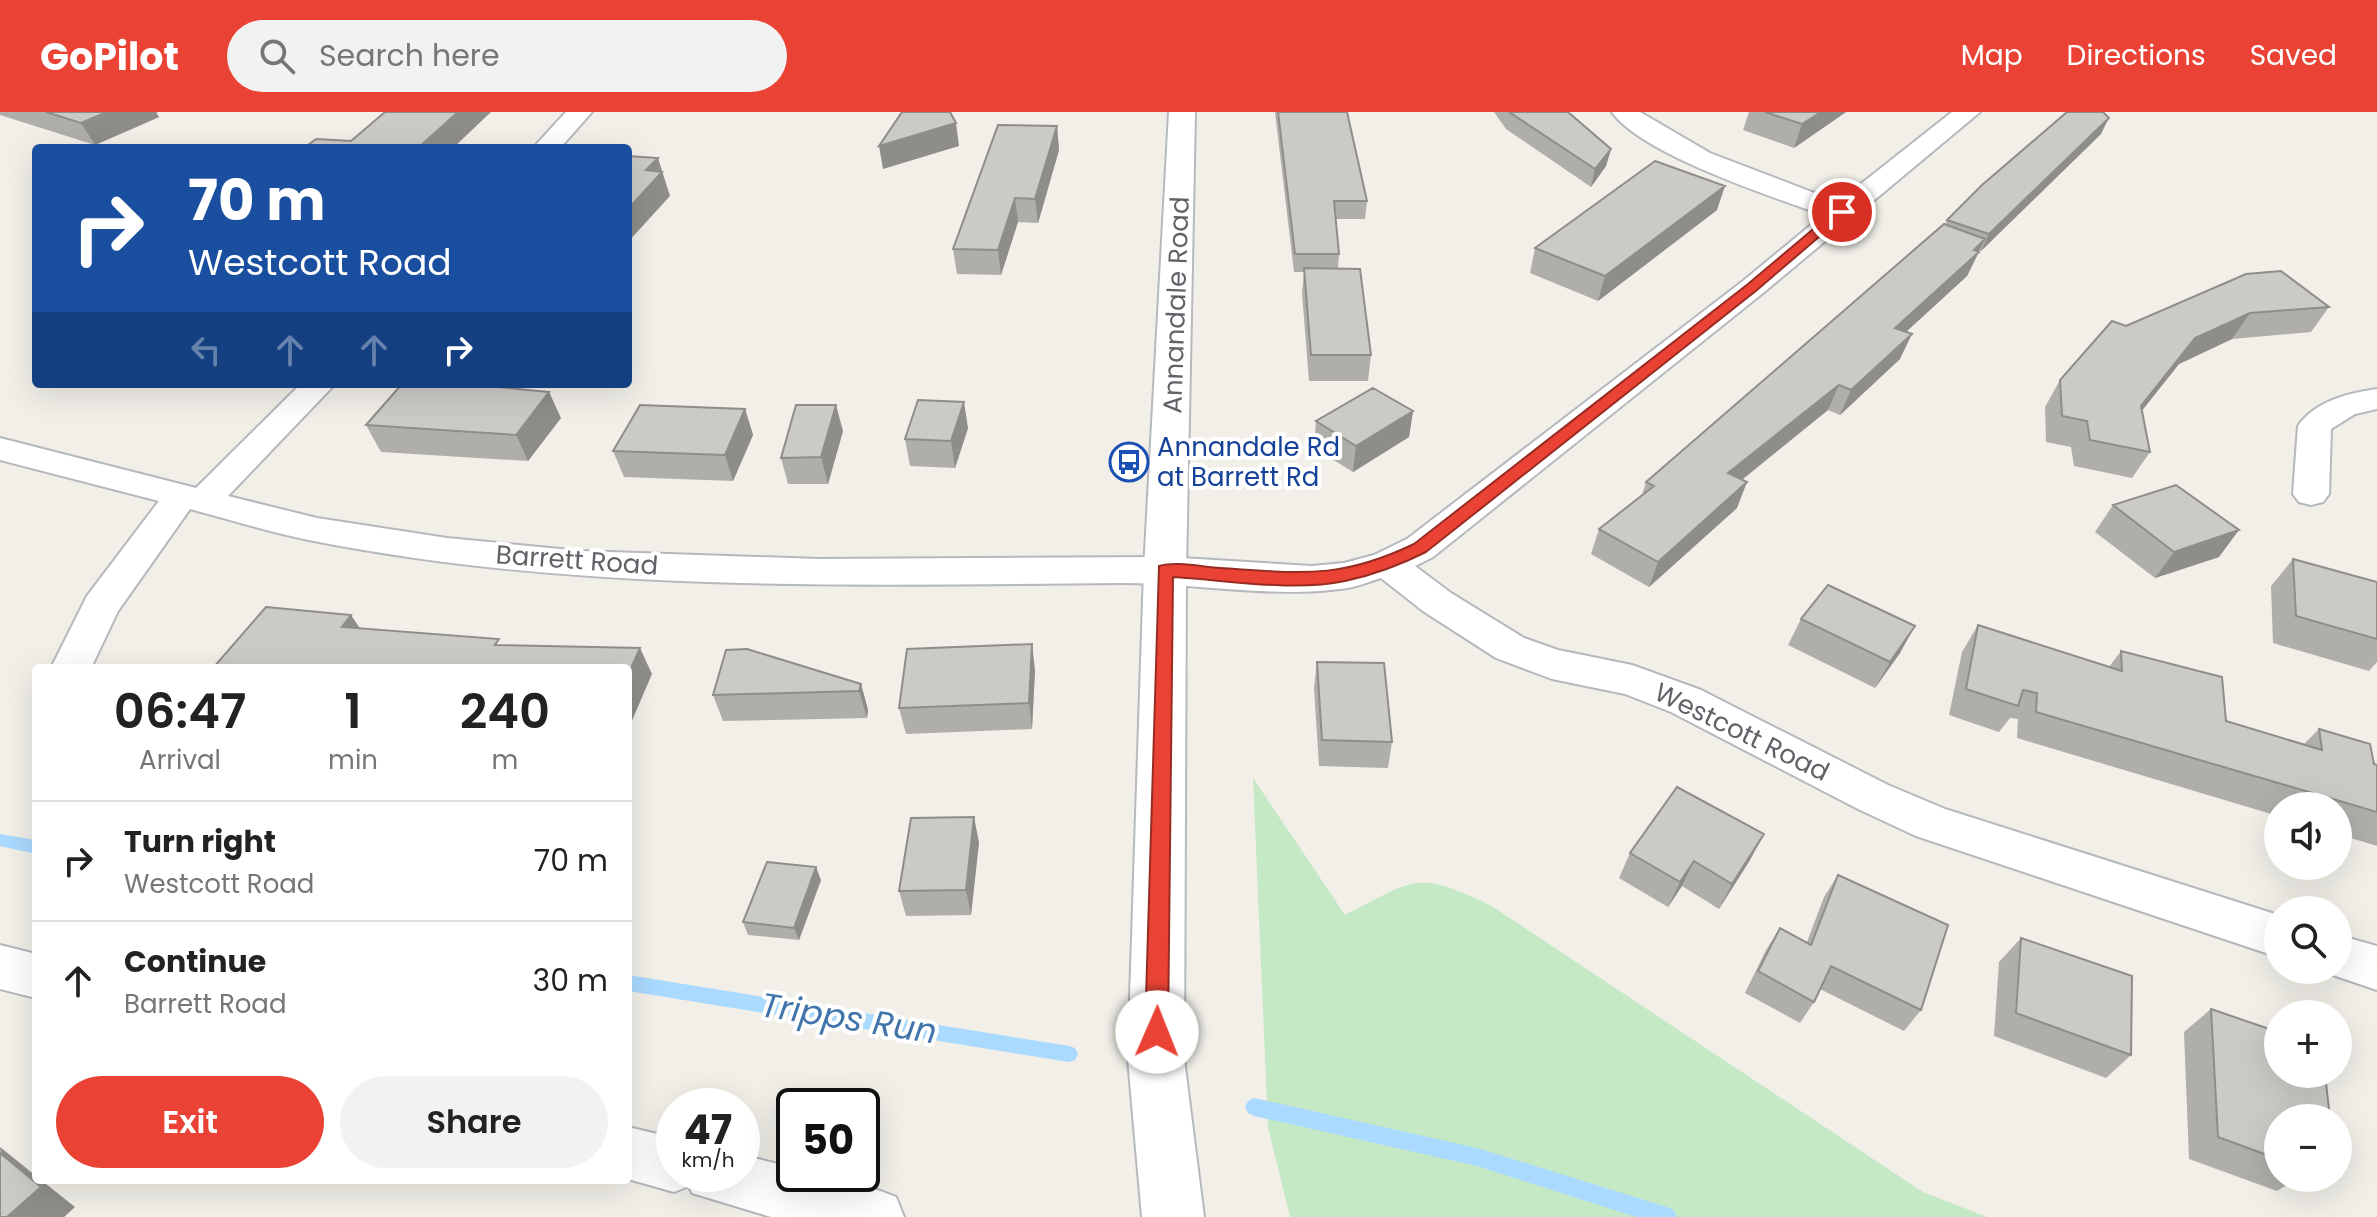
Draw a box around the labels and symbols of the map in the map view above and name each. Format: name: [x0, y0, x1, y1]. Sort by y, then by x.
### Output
pin: [1808, 178, 1876, 246]
street label: Annandale Road: [1154, 196, 1198, 414]
place label: Annandale Rd at Barrett Rd: [1157, 429, 1340, 495]
bus stop icon: Annandale Rd at Barrett Rd: [1108, 441, 1150, 483]
street label: Barrett Road: [495, 536, 659, 584]
street label: Westcott Road: [1649, 674, 1835, 790]
water label: Tripps Run: [758, 980, 940, 1056]
position arrow: [1115, 990, 1199, 1074]
speed limit sign: 50: [776, 1088, 880, 1192]

